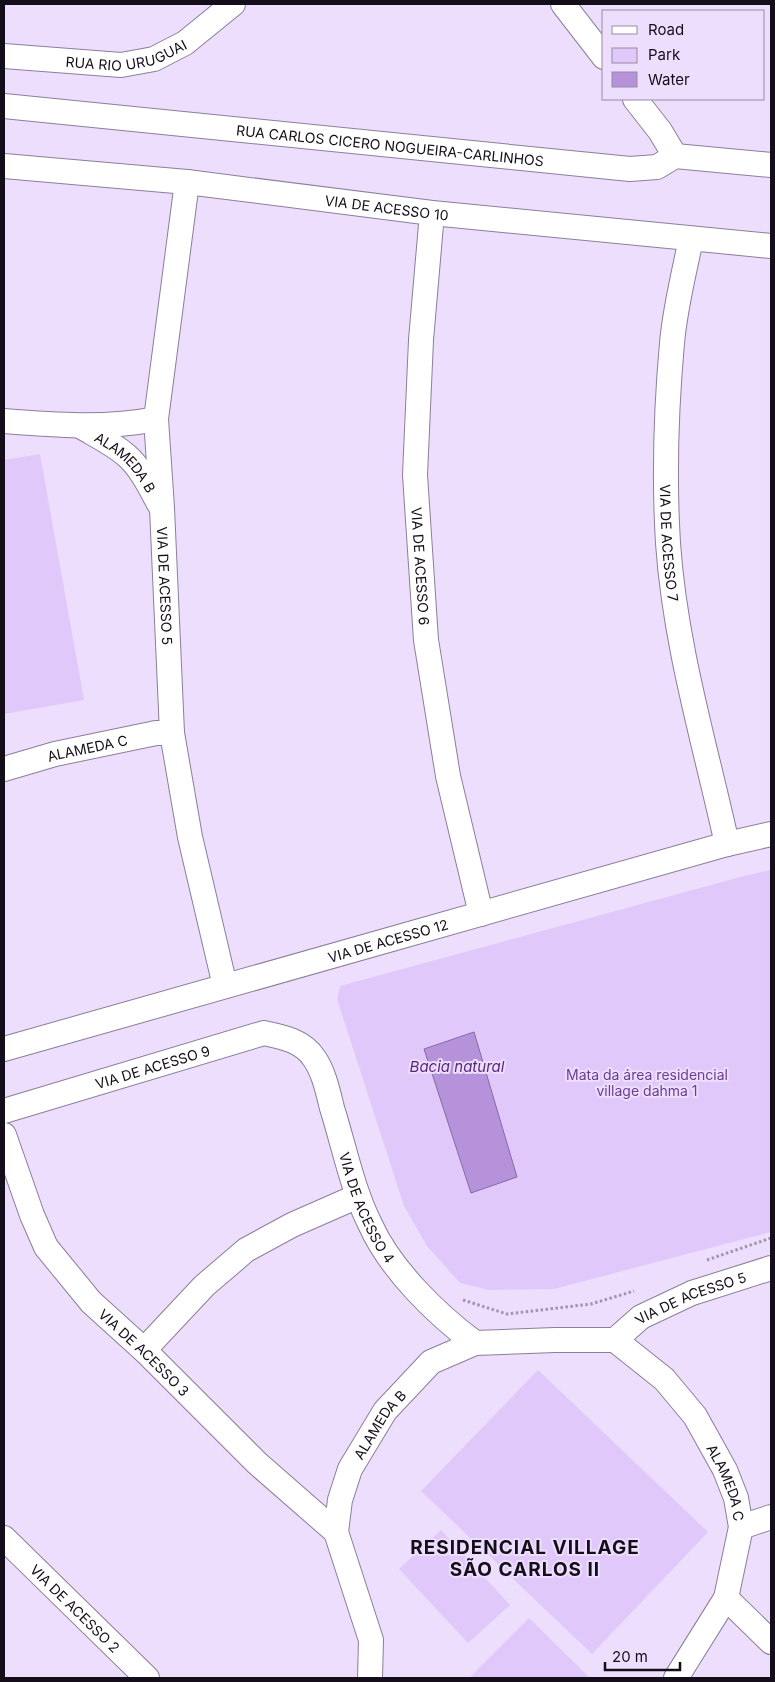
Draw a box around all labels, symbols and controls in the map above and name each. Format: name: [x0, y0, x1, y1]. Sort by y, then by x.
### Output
legend: [602, 10, 765, 100]
text: Road: [648, 20, 684, 39]
street label: RUA RIO URUGUAI: [65, 35, 189, 74]
text: Park: [648, 45, 681, 64]
text: Water: [648, 70, 690, 89]
street label: RUA CARLOS CICERO NOGUEIRA-CARLINHOS: [236, 121, 545, 169]
street label: VIA DE ACESSO 10: [324, 191, 449, 223]
street label: ALAMEDA B: [92, 428, 160, 495]
street label: VIA DE ACESSO 7: [657, 484, 683, 603]
street label: VIA DE ACESSO 6: [409, 506, 434, 626]
street label: VIA DE ACESSO 5: [154, 526, 177, 645]
street label: ALAMEDA C: [45, 731, 129, 764]
street label: VIA DE ACESSO 12: [326, 915, 450, 965]
street label: VIA DE ACESSO 9: [93, 1041, 212, 1092]
water label: Bacia natural: [410, 1057, 505, 1076]
park label: Mata da área residencial village dahma 1: [566, 1066, 728, 1099]
street label: VIA DE ACESSO 4: [336, 1150, 399, 1266]
street label: VIA DE ACESSO 5: [631, 1268, 748, 1327]
street label: VIA DE ACESSO 3: [96, 1305, 193, 1399]
street label: ALAMEDA B: [350, 1386, 409, 1462]
street label: ALAMEDA C: [704, 1441, 748, 1522]
district label: RESIDENCIAL VILLAGE SÃO CARLOS II: [410, 1536, 640, 1581]
street label: VIA DE ACESSO 2: [27, 1560, 124, 1655]
scale bar: [605, 1640, 680, 1672]
text: 20 m: [612, 1647, 648, 1666]

